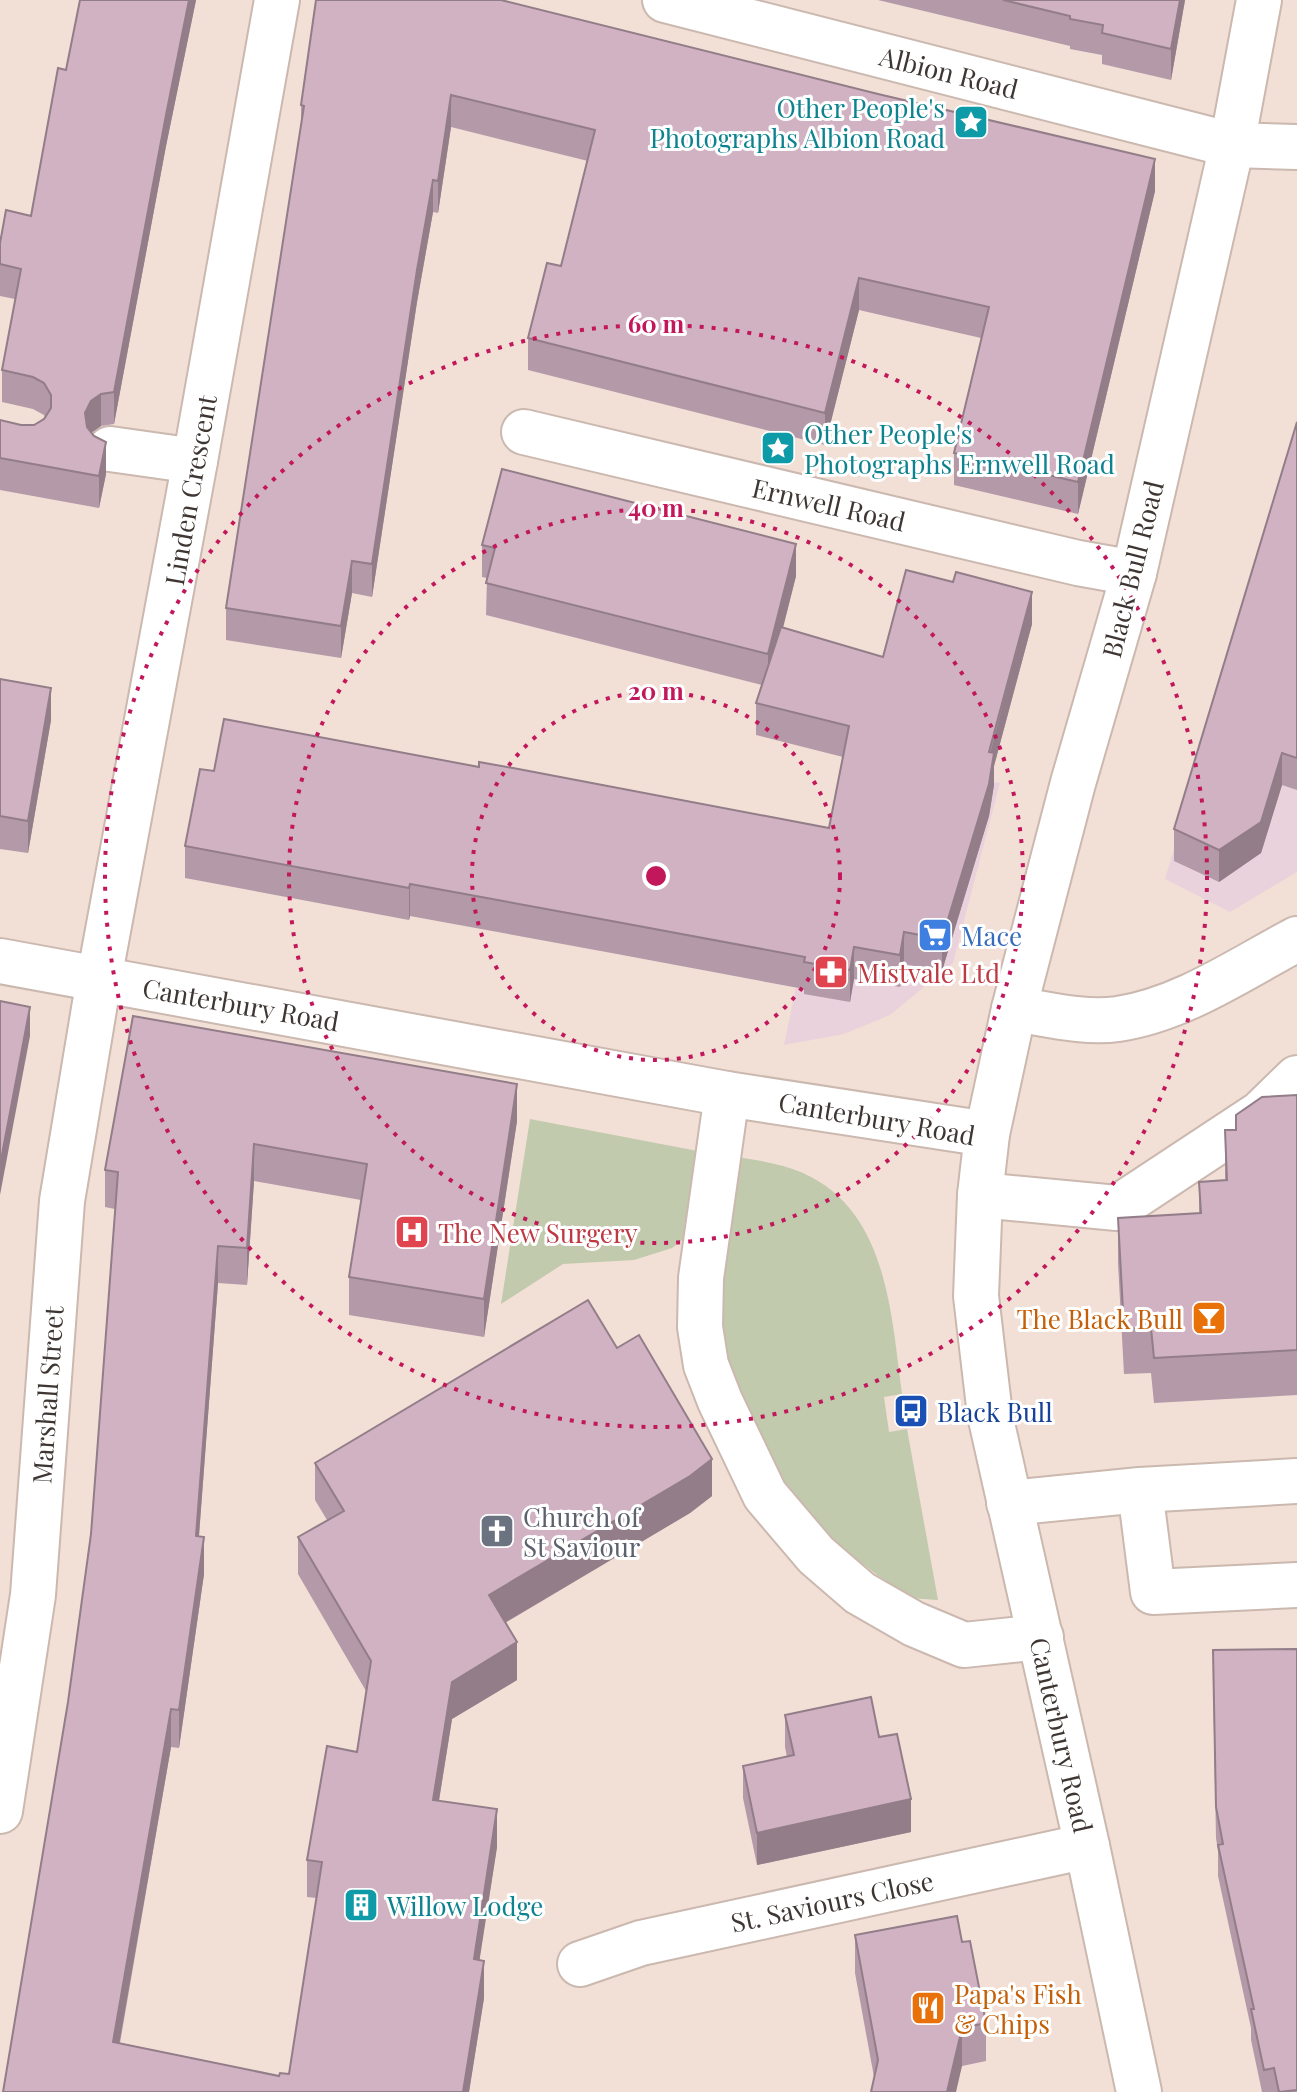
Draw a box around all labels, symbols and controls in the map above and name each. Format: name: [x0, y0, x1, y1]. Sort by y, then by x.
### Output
street label: Albion Road: [875, 38, 1022, 106]
place label: Other People's Photographs Albion Road: [650, 90, 945, 155]
place icon: Other People's Photographs Albion Road: [952, 103, 990, 141]
text: 60 m: [628, 307, 684, 339]
street label: Linden Crescent: [156, 391, 224, 588]
place label: Other People's Photographs Ernwell Road: [804, 416, 1115, 481]
place icon: Other People's Photographs Ernwell Road: [759, 429, 797, 467]
street label: Ernwell Road: [749, 469, 909, 539]
street label: Black Bull Road: [1093, 477, 1171, 661]
text: 40 m: [628, 491, 684, 523]
text: 20 m: [628, 674, 684, 706]
centre of rings: [642, 862, 670, 890]
supermarket icon: Mace: [916, 916, 954, 954]
place label: Mace: [961, 918, 1022, 953]
pharmacy icon: Mistvale Ltd: [812, 953, 850, 991]
place label: Mistvale Ltd: [857, 955, 1000, 990]
street label: Canterbury Road: [140, 969, 342, 1039]
street label: Canterbury Road: [776, 1083, 978, 1153]
hospital icon: The New Surgery: [393, 1213, 431, 1251]
place label: The New Surgery: [438, 1215, 638, 1250]
bar icon: The Black Bull: [1190, 1299, 1228, 1337]
place label: The Black Bull: [1016, 1301, 1183, 1336]
street label: Marshall Street: [23, 1304, 71, 1485]
bus stop icon: Black Bull: [892, 1392, 930, 1430]
place label: Black Bull: [937, 1394, 1053, 1429]
place label: Church of St Saviour: [523, 1499, 642, 1564]
church icon: Church of St Saviour: [478, 1512, 516, 1550]
street label: Canterbury Road: [1023, 1634, 1101, 1836]
street label: St. Saviours Close: [727, 1862, 937, 1940]
building icon: Willow Lodge: [342, 1886, 380, 1924]
place label: Willow Lodge: [386, 1888, 543, 1923]
place label: Papa's Fish & Chips: [954, 1976, 1082, 2041]
restaurant icon: Papa's Fish & Chips: [909, 1989, 947, 2027]

